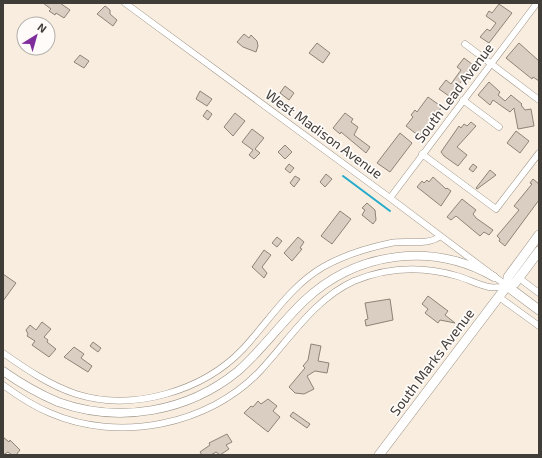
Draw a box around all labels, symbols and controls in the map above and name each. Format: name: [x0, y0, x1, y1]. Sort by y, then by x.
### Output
north arrow: [16, 16, 56, 56]
text: N: [35, 20, 49, 35]
street label: South Lead Avenue: [411, 39, 497, 146]
street label: West Madison Avenue: [262, 85, 386, 182]
street label: South Marks Avenue: [386, 305, 477, 419]

